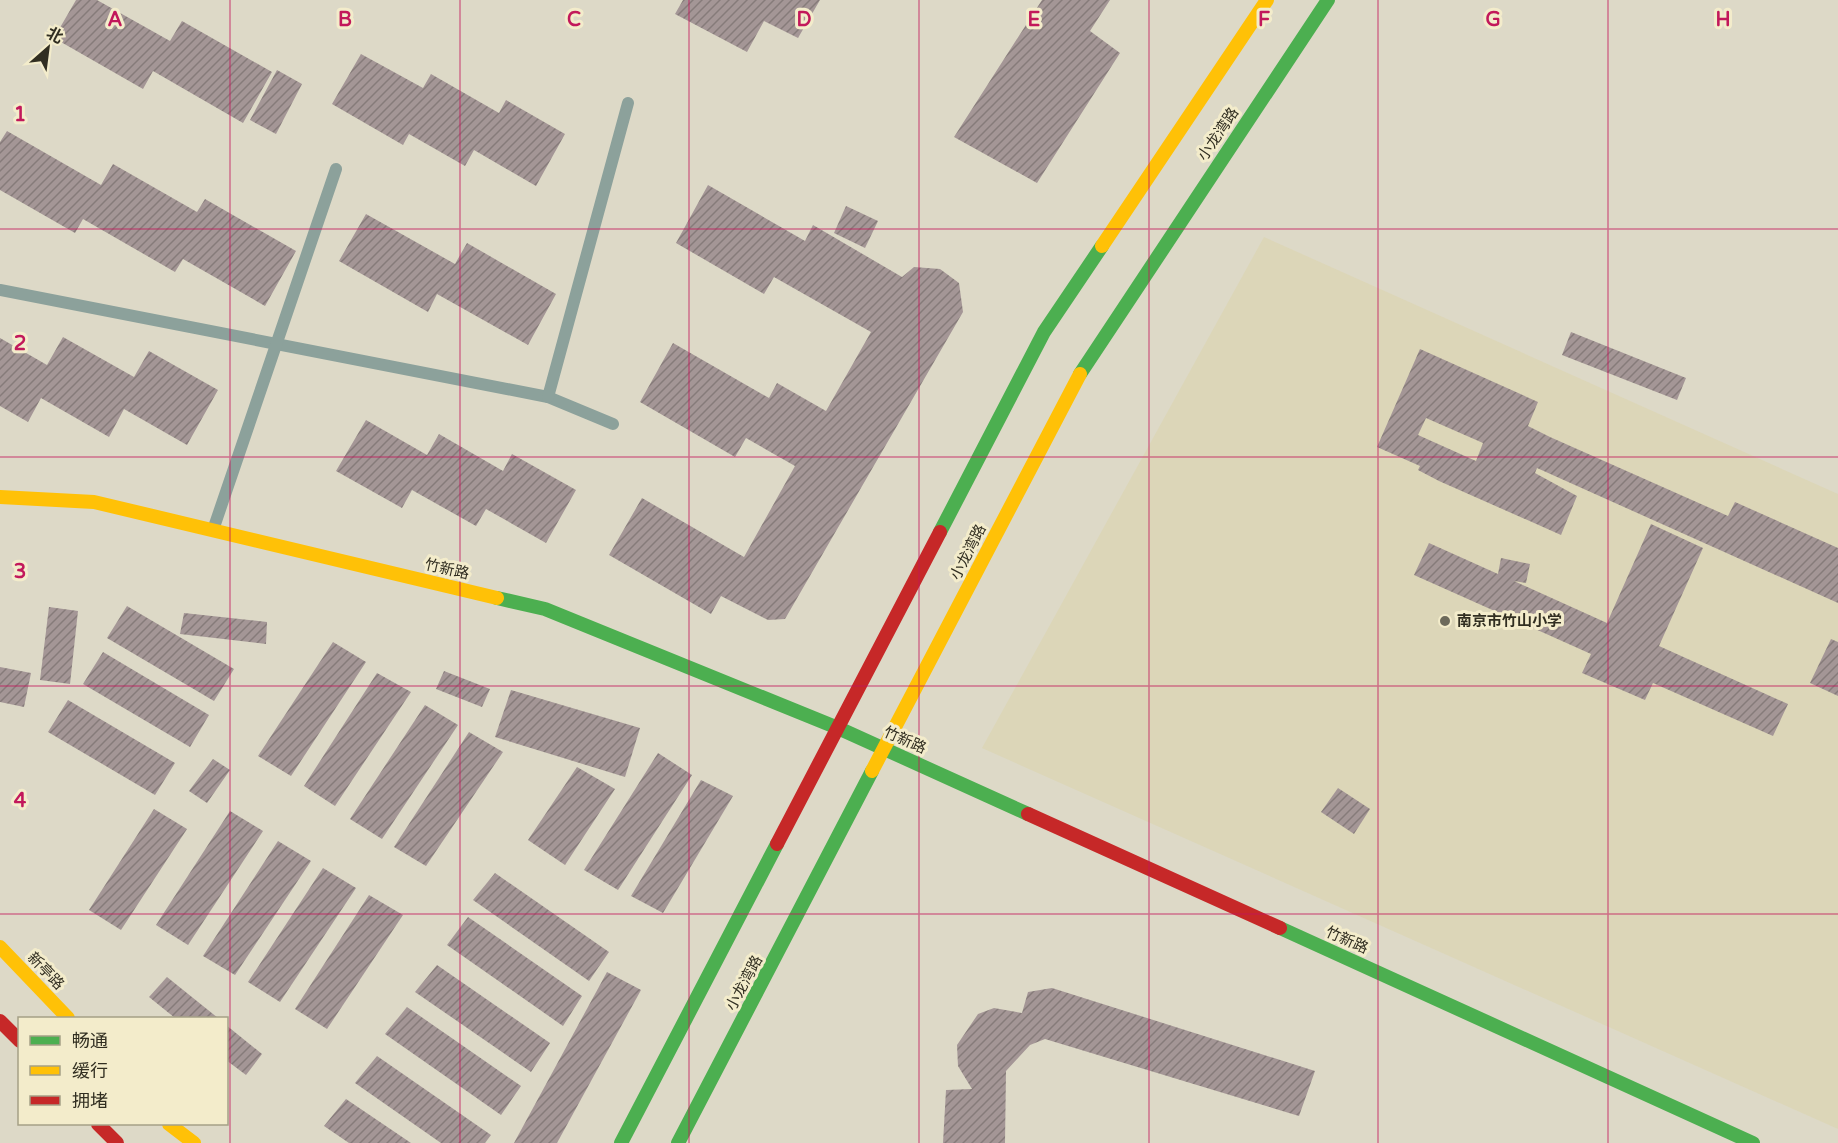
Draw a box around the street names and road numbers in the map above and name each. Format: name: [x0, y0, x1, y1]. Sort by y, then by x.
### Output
street label: 小龙湾路: [1194, 104, 1242, 164]
street label: 小龙湾路: [946, 521, 990, 583]
street label: 竹新路: [423, 555, 471, 583]
street label: 竹新路: [881, 723, 929, 757]
street label: 竹新路: [1323, 923, 1371, 957]
street label: 新亭路: [24, 949, 68, 993]
street label: 小龙湾路: [722, 952, 766, 1014]

